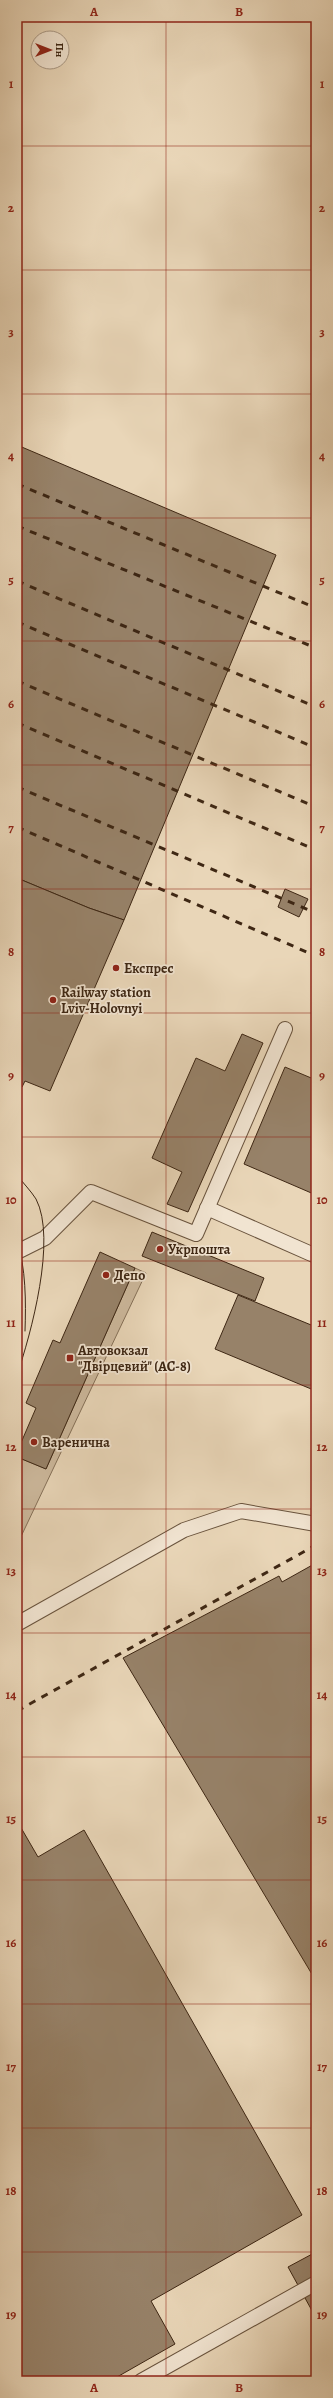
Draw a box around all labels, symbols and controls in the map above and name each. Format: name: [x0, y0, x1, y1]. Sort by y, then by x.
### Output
text: A: [89, 3, 99, 20]
text: B: [235, 3, 243, 20]
north arrow: [30, 30, 70, 70]
text: Пн: [52, 43, 67, 58]
text: 1: [9, 75, 14, 92]
text: 1: [320, 75, 325, 92]
text: 2: [8, 199, 15, 216]
text: 2: [319, 199, 326, 216]
text: 3: [8, 323, 14, 340]
text: 3: [319, 323, 325, 340]
text: 4: [8, 447, 14, 464]
text: 4: [319, 447, 325, 464]
text: 5: [8, 571, 14, 588]
text: 5: [319, 571, 325, 588]
text: 6: [8, 695, 14, 712]
text: 6: [319, 695, 325, 712]
text: 7: [8, 819, 14, 836]
text: 7: [319, 819, 325, 836]
text: 8: [8, 943, 14, 960]
text: 8: [319, 943, 325, 960]
place label: Експрес: [124, 959, 174, 978]
marker: Експрес: [111, 963, 121, 973]
place label: Railway station Lviv-Holovnyi: [61, 983, 151, 1018]
marker: Railway station Lviv-Holovnyi: [48, 995, 58, 1005]
text: 9: [8, 1067, 14, 1084]
text: 9: [319, 1067, 325, 1084]
text: 10: [5, 1191, 17, 1208]
text: 10: [316, 1191, 328, 1208]
place label: Укрпошта: [168, 1240, 231, 1259]
marker: Укрпошта: [155, 1244, 165, 1254]
place label: Депо: [114, 1266, 145, 1285]
marker: Депо: [101, 1270, 111, 1280]
text: 11: [6, 1314, 16, 1331]
text: 11: [317, 1314, 327, 1331]
place label: Автовокзал "Двірцевий" (АС-8): [77, 1341, 191, 1376]
marker: Автовокзал "Двірцевий" (АС-8): [65, 1353, 75, 1363]
place label: Варенична: [42, 1433, 110, 1452]
marker: Варенична: [29, 1437, 39, 1447]
text: 12: [6, 1438, 17, 1455]
text: 12: [317, 1438, 328, 1455]
text: 13: [6, 1562, 17, 1579]
text: 13: [317, 1562, 328, 1579]
text: 14: [6, 1686, 16, 1703]
text: 14: [317, 1686, 327, 1703]
text: 15: [6, 1810, 17, 1827]
text: 15: [317, 1810, 328, 1827]
text: 16: [6, 1934, 16, 1951]
text: 16: [317, 1934, 327, 1951]
text: 17: [6, 2058, 17, 2075]
text: 17: [317, 2058, 328, 2075]
text: 18: [6, 2182, 16, 2199]
text: 18: [317, 2182, 327, 2199]
text: 19: [6, 2306, 16, 2323]
text: 19: [317, 2306, 327, 2323]
text: A: [89, 2379, 99, 2396]
text: B: [235, 2379, 243, 2396]

